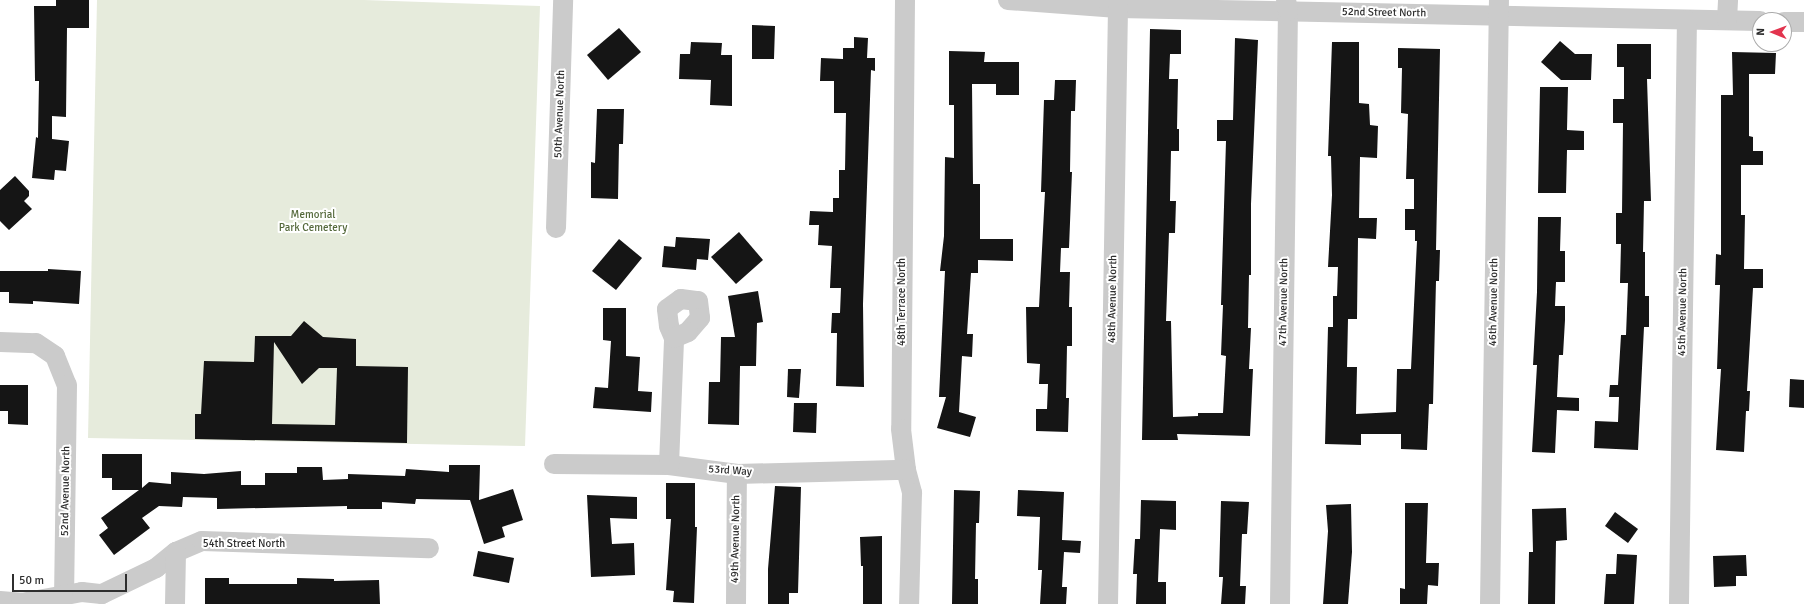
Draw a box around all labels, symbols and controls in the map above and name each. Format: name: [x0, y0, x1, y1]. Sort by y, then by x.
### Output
street label: 52nd Street North: [1342, 6, 1426, 20]
north arrow: [1752, 12, 1792, 52]
text: N: [1754, 28, 1767, 36]
street label: 50th Avenue North: [552, 70, 568, 158]
park label: Memorial Park Cemetery: [279, 209, 347, 235]
street label: 48th Avenue North: [1106, 255, 1120, 343]
street label: 48th Terrace North: [895, 258, 909, 346]
street label: 47th Avenue North: [1277, 258, 1291, 346]
street label: 46th Avenue North: [1487, 258, 1501, 346]
street label: 45th Avenue North: [1676, 268, 1690, 356]
street label: 52nd Avenue North: [59, 446, 73, 536]
street label: 53rd Way: [708, 463, 752, 479]
street label: 49th Avenue North: [729, 495, 743, 583]
street label: 54th Street North: [203, 537, 285, 551]
scale bar: [14, 566, 129, 592]
text: 50 m: [19, 573, 44, 588]

